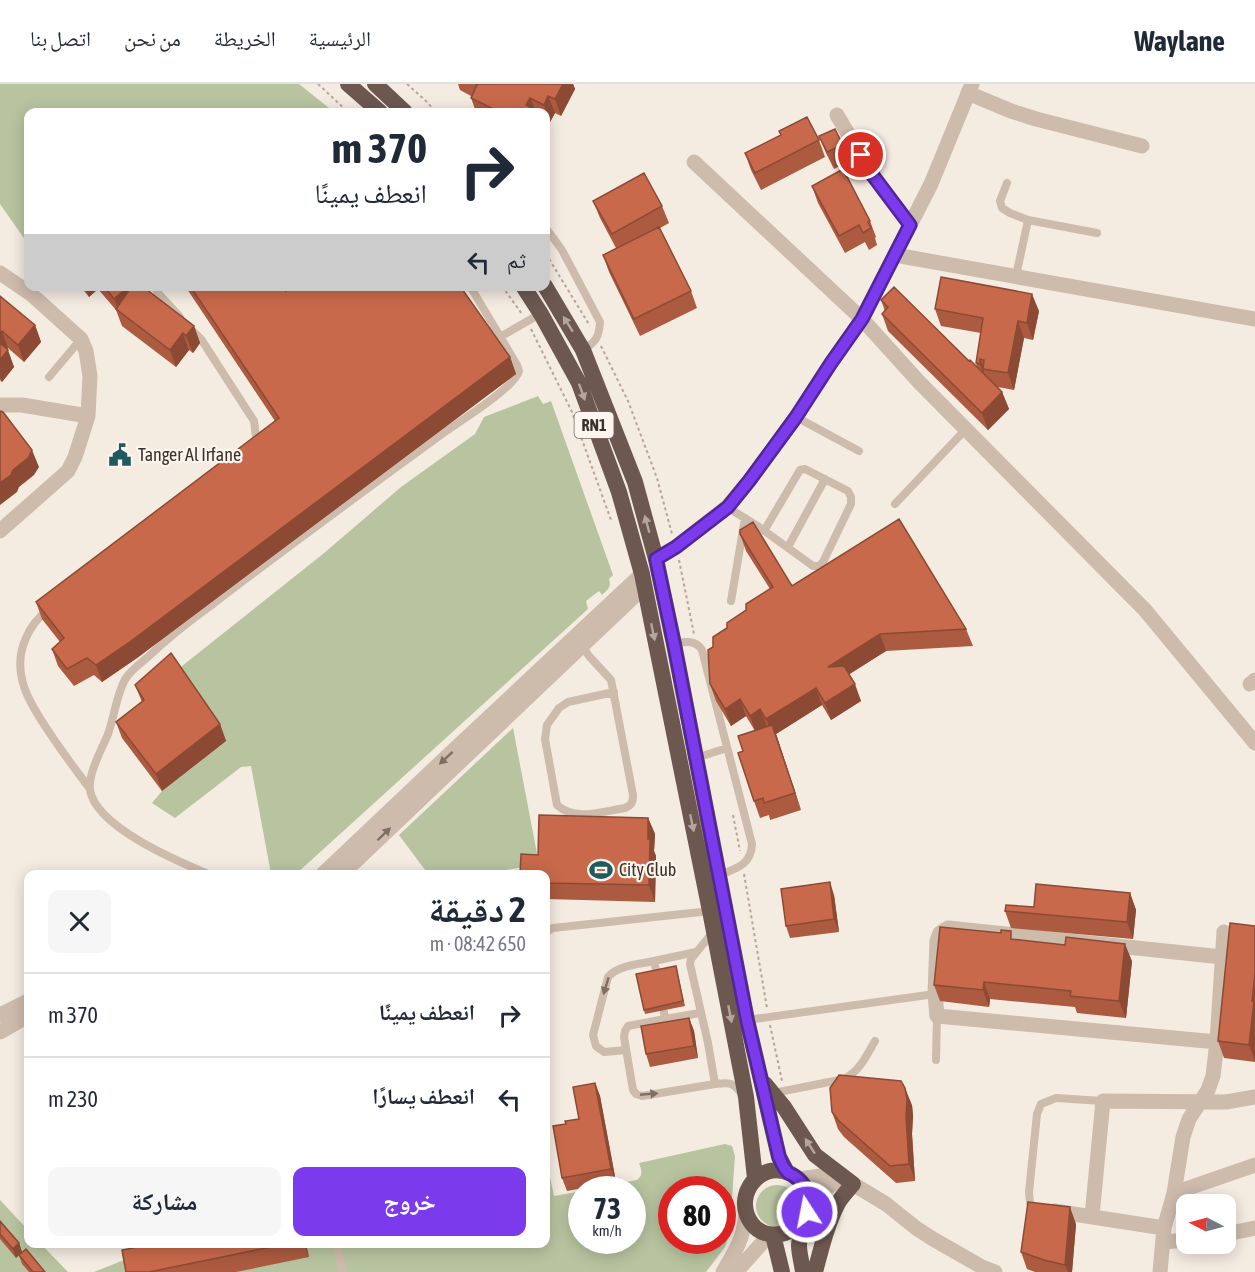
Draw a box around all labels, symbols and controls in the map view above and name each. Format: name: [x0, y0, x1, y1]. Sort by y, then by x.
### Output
text: Waylane: [1134, 25, 1225, 57]
text: اتصل بنا: [30, 26, 91, 50]
text: من نحن: [124, 26, 181, 50]
text: الخريطة: [214, 26, 276, 50]
text: الرئيسية: [309, 26, 371, 50]
text: 370 m: [332, 124, 427, 172]
pin: [835, 129, 886, 180]
icon: right: [448, 132, 526, 210]
icon: arrive: [844, 138, 877, 171]
text: انعطف يمينًا: [314, 178, 427, 209]
icon: left: [462, 246, 495, 279]
text: ثم: [507, 247, 526, 273]
one-way arrow: [562, 316, 573, 332]
one-way arrow: [578, 383, 588, 401]
road number: RN1: [574, 412, 614, 438]
public building icon: Tanger Al Irfane: [107, 442, 133, 468]
place label: Tanger Al Irfane: [138, 444, 241, 465]
one-way arrow: [641, 515, 651, 533]
one-way arrow: [649, 622, 658, 641]
one-way arrow: [439, 750, 453, 764]
one-way arrow: [688, 813, 698, 832]
one-way arrow: [376, 827, 391, 841]
sports icon: City Club: [588, 857, 614, 883]
place label: City Club: [619, 859, 676, 880]
text: 2 دقيقة: [429, 888, 526, 930]
button: close: [48, 890, 111, 953]
text: 650 m · 08:42: [430, 932, 526, 955]
one-way arrow: [601, 977, 610, 995]
text: انعطف يمينًا: [379, 999, 475, 1025]
icon: right: [493, 999, 526, 1032]
text: 370 m: [48, 1002, 98, 1028]
one-way arrow: [726, 1005, 735, 1024]
text: انعطف يسارًا: [372, 1083, 475, 1109]
icon: left: [493, 1083, 526, 1116]
text: 230 m: [48, 1086, 98, 1112]
one-way arrow: [640, 1089, 659, 1099]
one-way arrow: [804, 1138, 815, 1155]
button: مشاركة: [48, 1167, 281, 1236]
button: خروج: [293, 1167, 526, 1236]
speed limit sign: 80: [658, 1176, 736, 1254]
position arrow: [775, 1180, 839, 1244]
text: 73: [593, 1191, 621, 1225]
north arrow: [1176, 1194, 1236, 1254]
map controls: [1176, 1194, 1236, 1254]
text: km/h: [592, 1222, 622, 1239]

